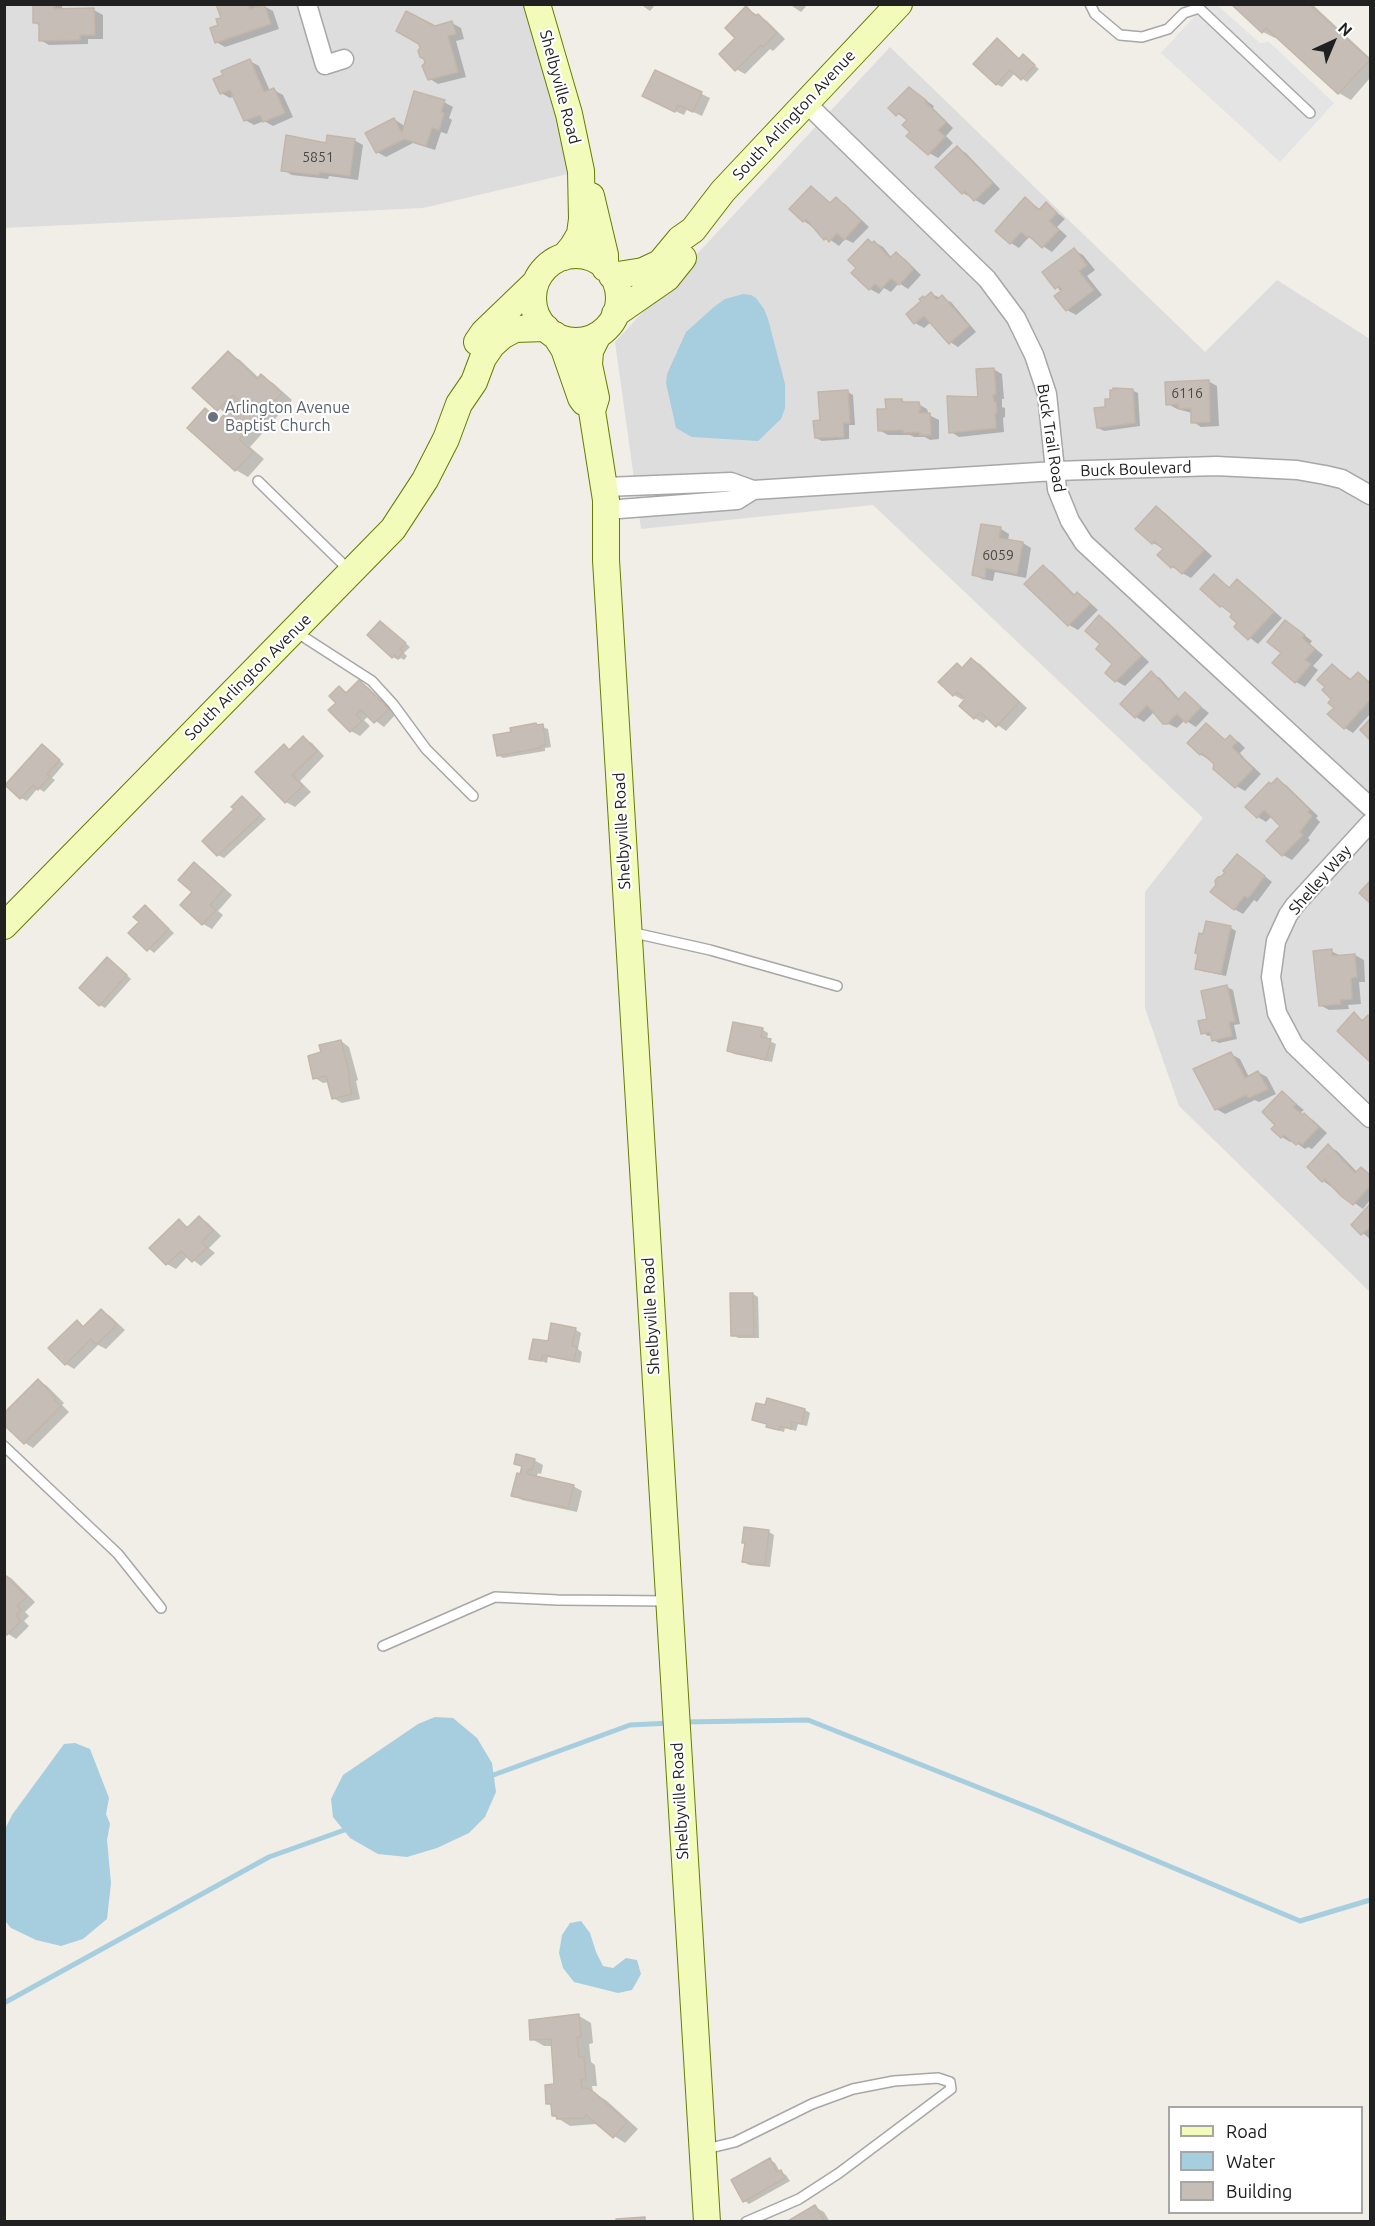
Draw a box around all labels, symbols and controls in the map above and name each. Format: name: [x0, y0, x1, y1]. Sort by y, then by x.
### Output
north arrow: [1303, 12, 1363, 72]
text: N: [1335, 18, 1356, 40]
street label: Shelbyville Road: [536, 28, 584, 146]
street label: South Arlington Avenue: [729, 46, 859, 184]
house number: 5851: [302, 149, 334, 165]
street label: Buck Trail Road: [1033, 382, 1069, 494]
house number: 6116: [1171, 385, 1203, 401]
place label: Arlington Avenue Baptist Church: [225, 398, 350, 436]
marker: Arlington Avenue Baptist Church: [206, 410, 220, 424]
street label: Buck Boulevard: [1080, 457, 1192, 481]
house number: 6059: [982, 547, 1014, 563]
street label: South Arlington Avenue: [181, 610, 315, 744]
street label: Shelbyville Road: [609, 772, 635, 890]
street label: Shelley Way: [1285, 841, 1355, 919]
street label: Shelbyville Road: [638, 1257, 664, 1375]
street label: Shelbyville Road: [667, 1742, 693, 1860]
legend: [1168, 2106, 1363, 2214]
text: Road: [1226, 2121, 1268, 2141]
text: Water: [1226, 2151, 1275, 2171]
text: Building: [1226, 2181, 1292, 2201]

